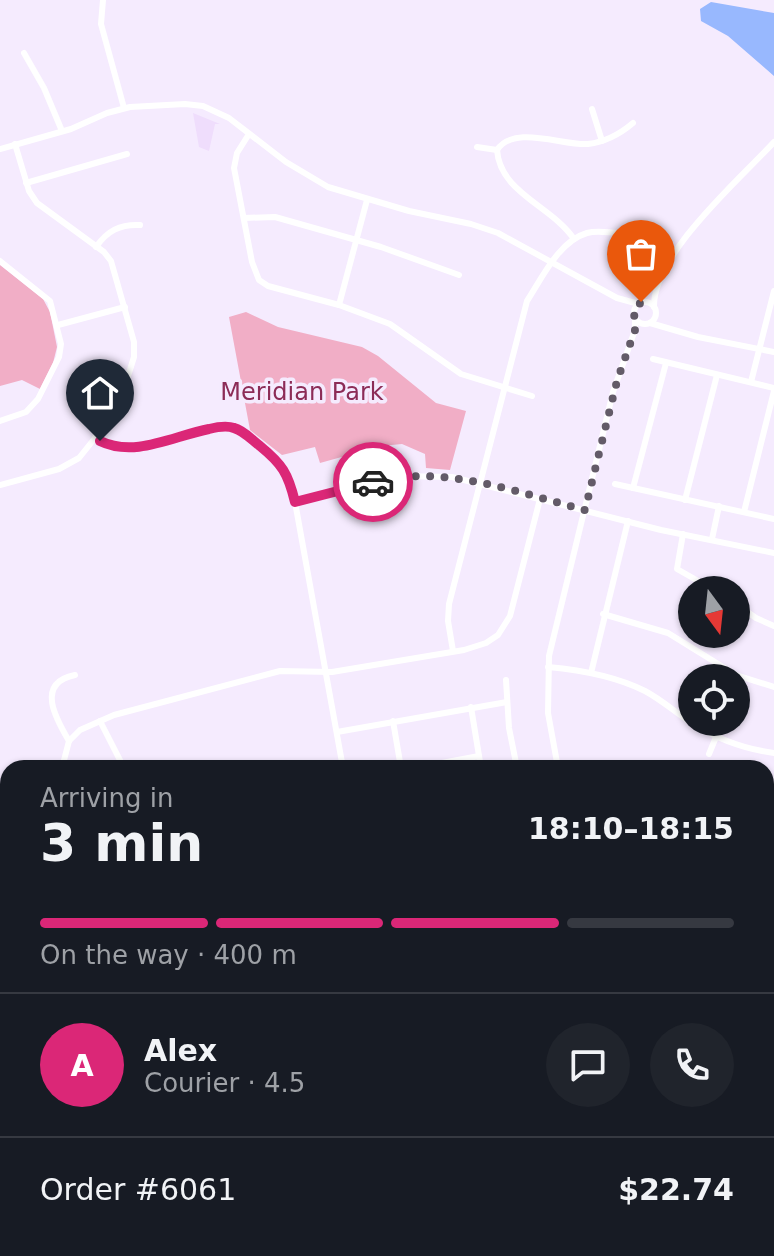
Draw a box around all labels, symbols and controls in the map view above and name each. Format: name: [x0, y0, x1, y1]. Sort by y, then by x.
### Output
pin: [607, 220, 675, 302]
icon: bag: [619, 232, 663, 276]
pin: [66, 359, 134, 441]
icon: home: [78, 371, 122, 415]
park label: Meridian Park: [220, 378, 384, 406]
courier: [333, 442, 413, 522]
icon: car: [351, 460, 395, 504]
north arrow: [678, 576, 750, 648]
map controls: [678, 576, 750, 736]
button: locate: [678, 664, 750, 736]
text: Arriving in: [40, 783, 174, 813]
text: 18:10–18:15: [528, 811, 734, 846]
text: 3 min: [40, 813, 203, 873]
text: On the way · 400 m: [40, 940, 297, 970]
button: chat: [546, 1023, 630, 1107]
button: phone: [650, 1023, 734, 1107]
text: Alex: [144, 1033, 217, 1068]
text: A: [70, 1048, 94, 1083]
text: Courier · 4.5: [144, 1068, 305, 1098]
text: Order #6061: [40, 1172, 236, 1207]
text: $22.74: [618, 1172, 734, 1207]

